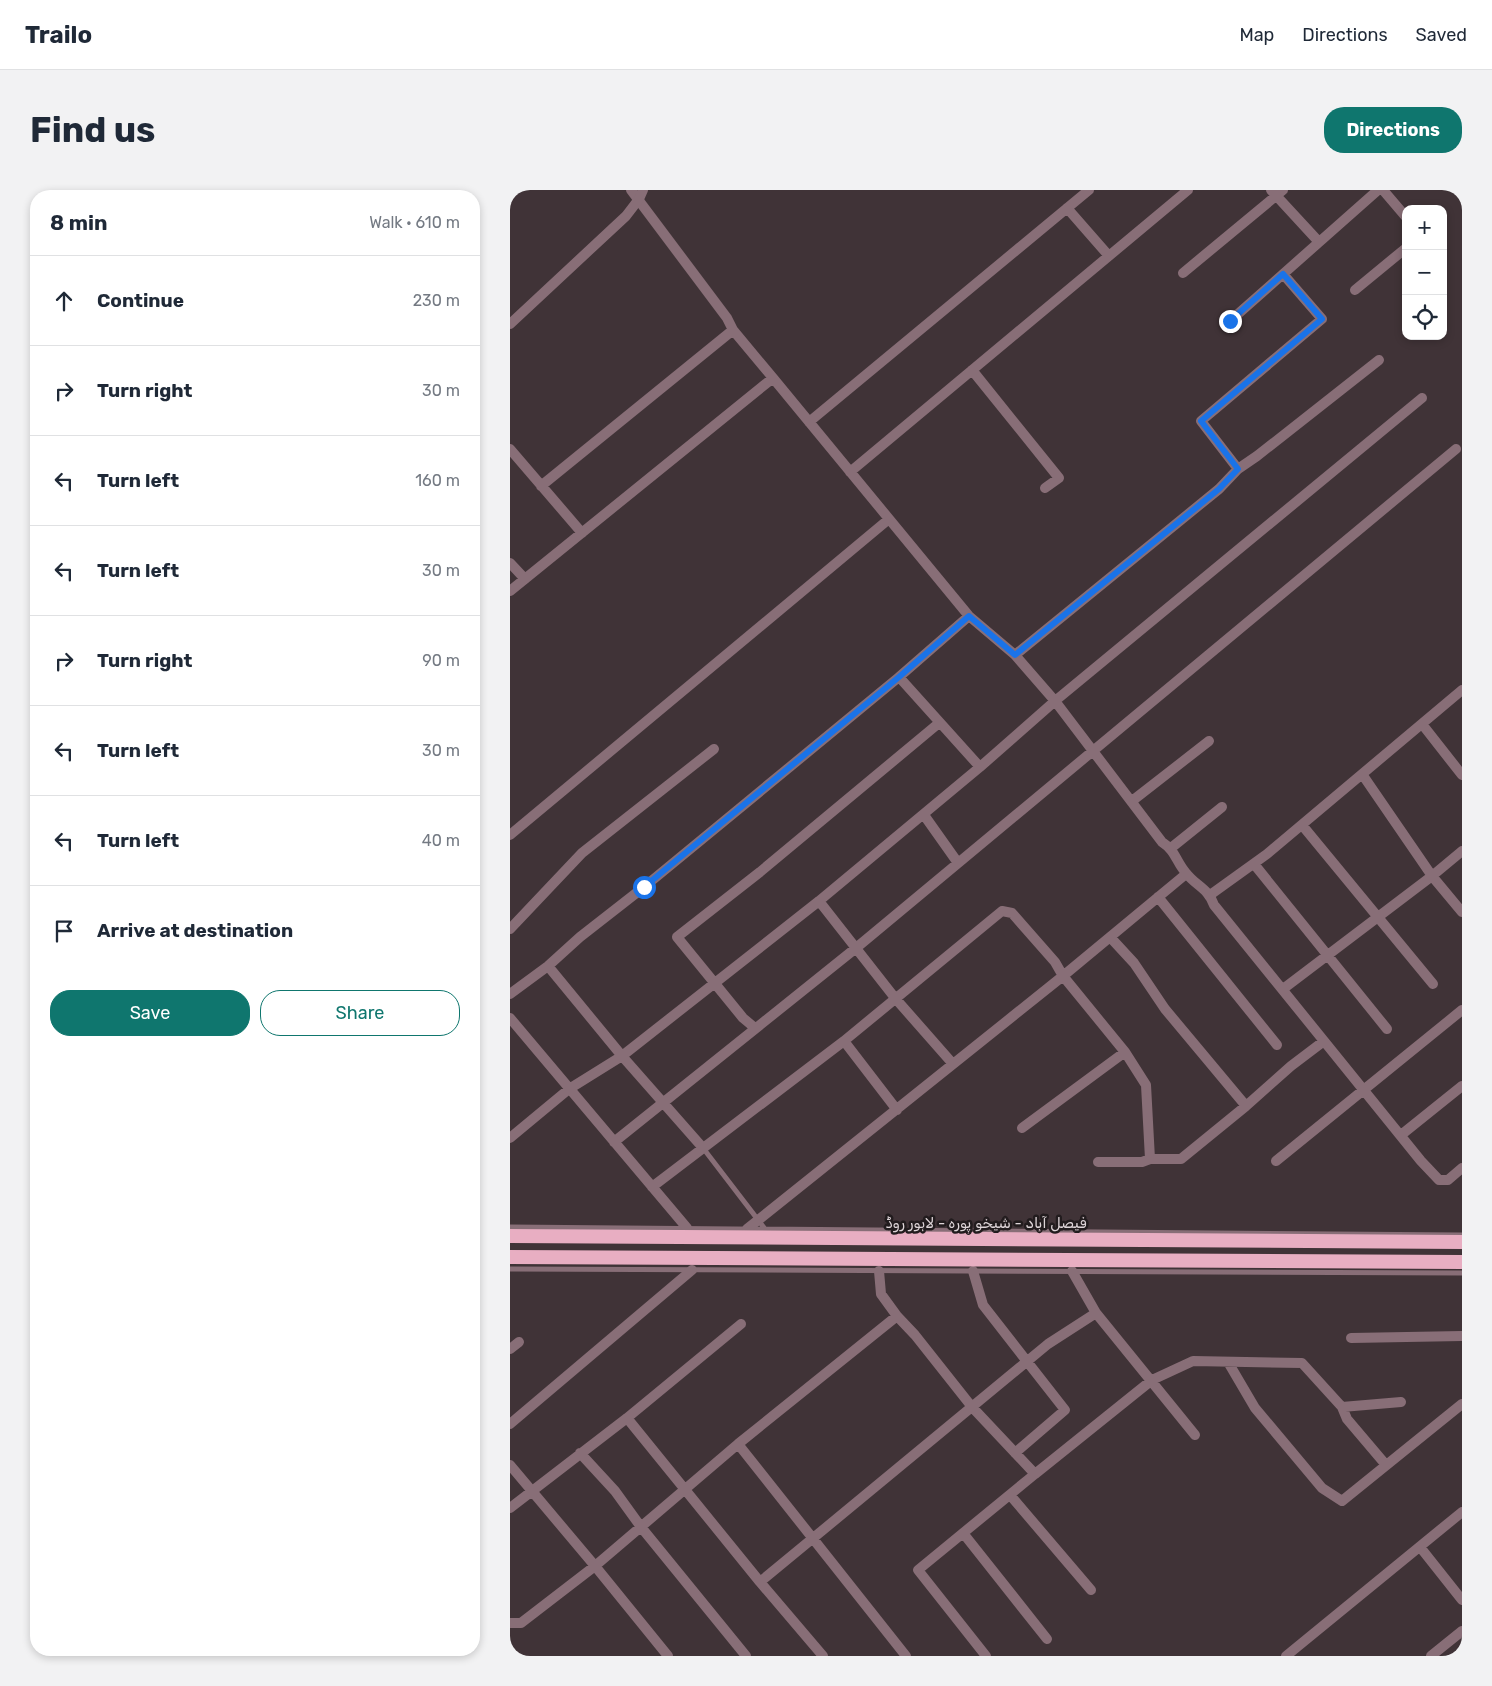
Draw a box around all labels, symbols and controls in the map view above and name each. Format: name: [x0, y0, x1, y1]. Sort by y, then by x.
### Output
text: Trailo: [25, 21, 92, 49]
text: Map: [1239, 24, 1274, 46]
text: Directions: [1302, 24, 1388, 46]
text: Saved: [1416, 24, 1467, 46]
button: Directions: [1324, 107, 1462, 153]
text: Find us: [30, 109, 155, 151]
map controls: [1402, 205, 1447, 340]
button: +: [1402, 205, 1447, 250]
text: 8 min: [50, 210, 107, 235]
text: Walk · 610 m: [369, 213, 460, 232]
button: −: [1402, 250, 1447, 295]
icon: ahead: [50, 287, 78, 315]
text: Continue: [97, 289, 184, 312]
text: 230 m: [413, 291, 460, 310]
button: locate: [1402, 295, 1447, 340]
route end: [1219, 310, 1242, 333]
icon: right: [50, 377, 78, 405]
text: Turn right: [97, 379, 192, 402]
text: 30 m: [422, 381, 460, 400]
icon: left: [50, 467, 78, 495]
text: Turn left: [97, 469, 179, 492]
text: 160 m: [415, 471, 460, 490]
icon: left: [50, 557, 78, 585]
text: Turn left: [97, 559, 179, 582]
text: 30 m: [422, 561, 460, 580]
icon: right: [50, 647, 78, 675]
text: Turn right: [97, 649, 192, 672]
text: 90 m: [422, 651, 460, 670]
icon: left: [50, 737, 78, 765]
text: Turn left: [97, 739, 179, 762]
text: 30 m: [422, 741, 460, 760]
icon: left: [50, 827, 78, 855]
text: Turn left: [97, 829, 179, 852]
text: 40 m: [422, 831, 460, 850]
route start: [633, 876, 656, 899]
icon: arrive: [50, 917, 78, 945]
text: Arrive at destination: [97, 919, 293, 942]
button: Save: [50, 990, 250, 1036]
button: Share: [260, 990, 460, 1036]
street label: فیصل آباد - شیخو پورہ - لاہور روڈ: [885, 1214, 1087, 1233]

